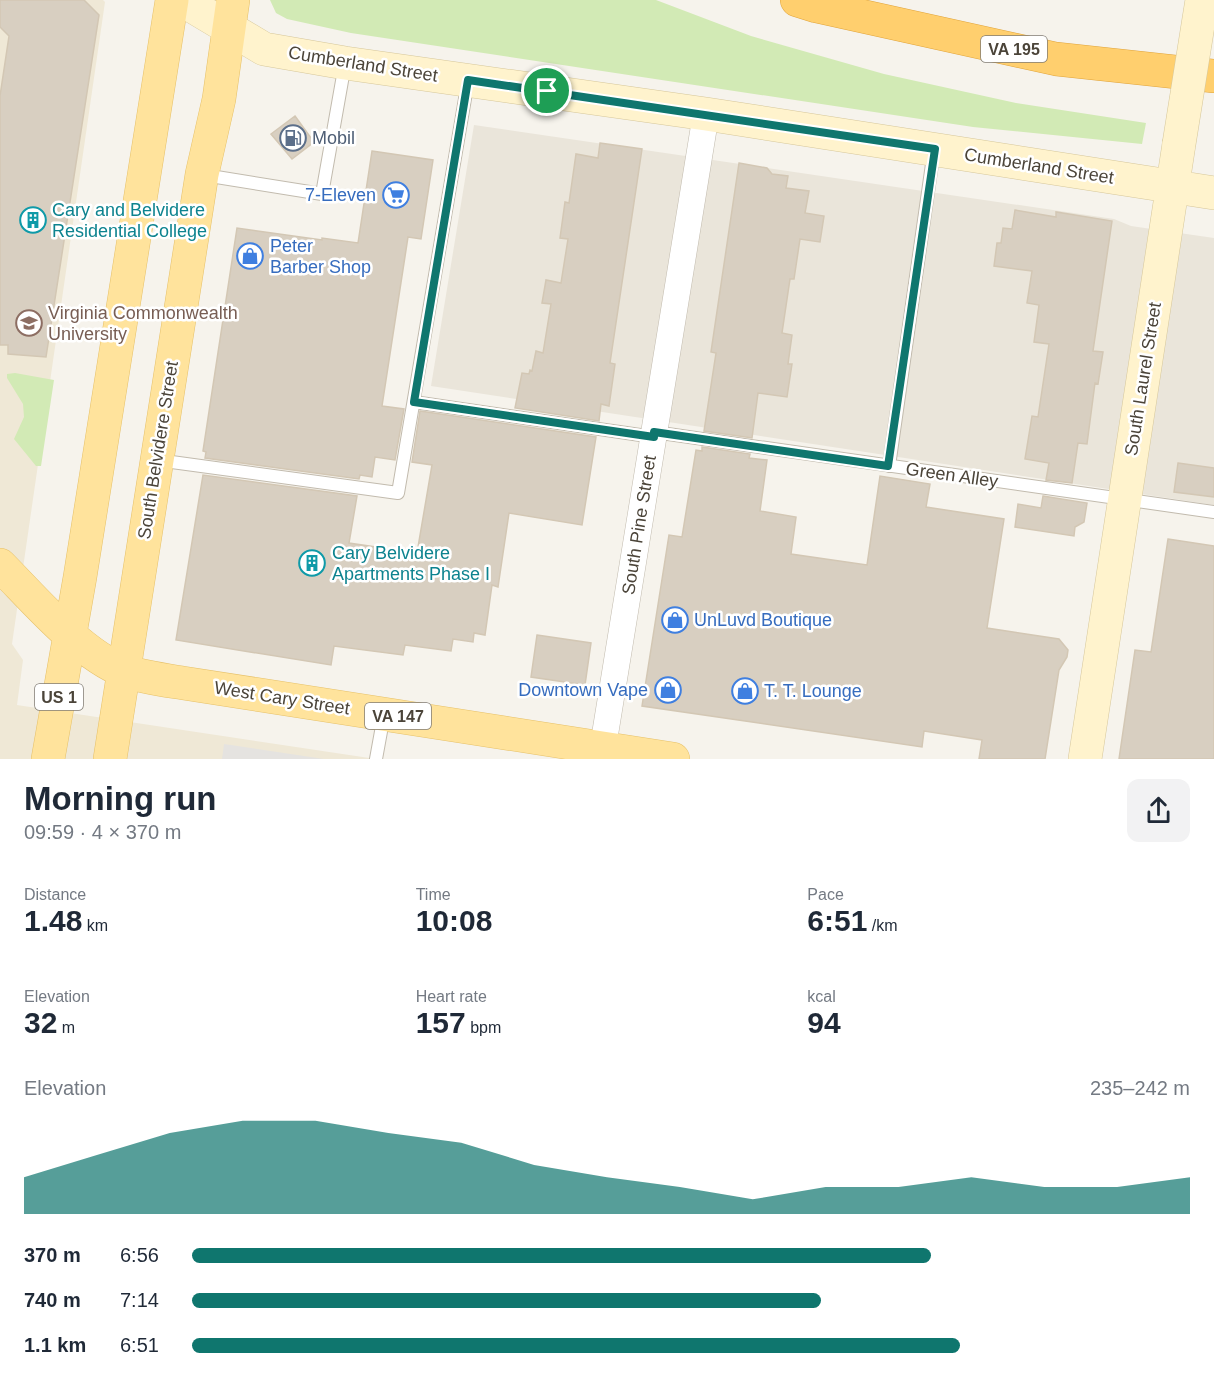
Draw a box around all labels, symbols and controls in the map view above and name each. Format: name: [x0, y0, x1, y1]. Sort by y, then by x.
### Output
road number: VA 195: [981, 36, 1047, 62]
street label: Cumberland Street: [287, 42, 439, 86]
pin: [521, 65, 572, 116]
icon: arrive: [530, 74, 563, 107]
fuel station icon: Mobil: [278, 123, 308, 153]
place label: Mobil: [312, 128, 355, 148]
street label: Cumberland Street: [963, 144, 1115, 188]
supermarket icon: 7-Eleven: [381, 180, 411, 210]
place label: 7-Eleven: [305, 185, 376, 205]
place label: Cary and Belvidere Residential College: [52, 200, 207, 241]
building icon: Cary and Belvidere Residential College: [18, 205, 48, 235]
place label: Peter Barber Shop: [270, 236, 371, 277]
shop icon: Peter Barber Shop: [235, 241, 265, 271]
street label: South Laurel Street: [1121, 301, 1165, 457]
place label: Virginia Commonwealth University: [48, 303, 238, 344]
school or university icon: Virginia Commonwealth University: [14, 308, 44, 338]
street label: South Belvidere Street: [134, 359, 182, 541]
street label: South Pine Street: [618, 454, 660, 596]
street label: Green Alley: [905, 459, 999, 491]
place label: Cary Belvidere Apartments Phase I: [332, 543, 490, 584]
building icon: Cary Belvidere Apartments Phase I: [297, 548, 327, 578]
shop icon: UnLuvd Boutique: [660, 605, 690, 635]
place label: UnLuvd Boutique: [694, 610, 832, 630]
shop icon: Downtown Vape: [653, 675, 683, 705]
shop icon: T. T. Lounge: [730, 676, 760, 706]
street label: West Cary Street: [213, 677, 351, 719]
place label: Downtown Vape: [518, 680, 648, 700]
place label: T. T. Lounge: [764, 681, 862, 701]
road number: US 1: [35, 684, 83, 710]
road number: VA 147: [365, 703, 431, 729]
button: share: [1127, 779, 1190, 842]
text: Morning run: [24, 780, 216, 817]
text: 09:59 · 4 × 370 m: [24, 821, 181, 843]
text: Distance: [24, 886, 86, 903]
text: Time: [416, 886, 451, 903]
text: Pace: [807, 886, 844, 903]
text: 1.48: [24, 904, 82, 937]
text: 10:08: [416, 904, 492, 937]
text: 6:51: [807, 904, 867, 937]
text: km: [82, 917, 108, 934]
text: /km: [867, 917, 898, 934]
text: Elevation: [24, 988, 90, 1005]
text: Heart rate: [416, 988, 487, 1005]
text: kcal: [807, 988, 836, 1005]
text: 32: [24, 1006, 57, 1039]
text: 157: [416, 1006, 466, 1039]
text: 94: [807, 1006, 841, 1039]
text: m: [57, 1019, 75, 1036]
text: bpm: [466, 1019, 501, 1036]
text: Elevation: [24, 1077, 106, 1099]
text: 235–242 m: [1090, 1077, 1190, 1099]
text: 370 m: [24, 1244, 81, 1266]
text: 6:56: [120, 1244, 159, 1266]
text: 740 m: [24, 1289, 81, 1311]
text: 7:14: [120, 1289, 159, 1311]
text: 1.1 km: [24, 1334, 86, 1356]
text: 6:51: [120, 1334, 159, 1356]

